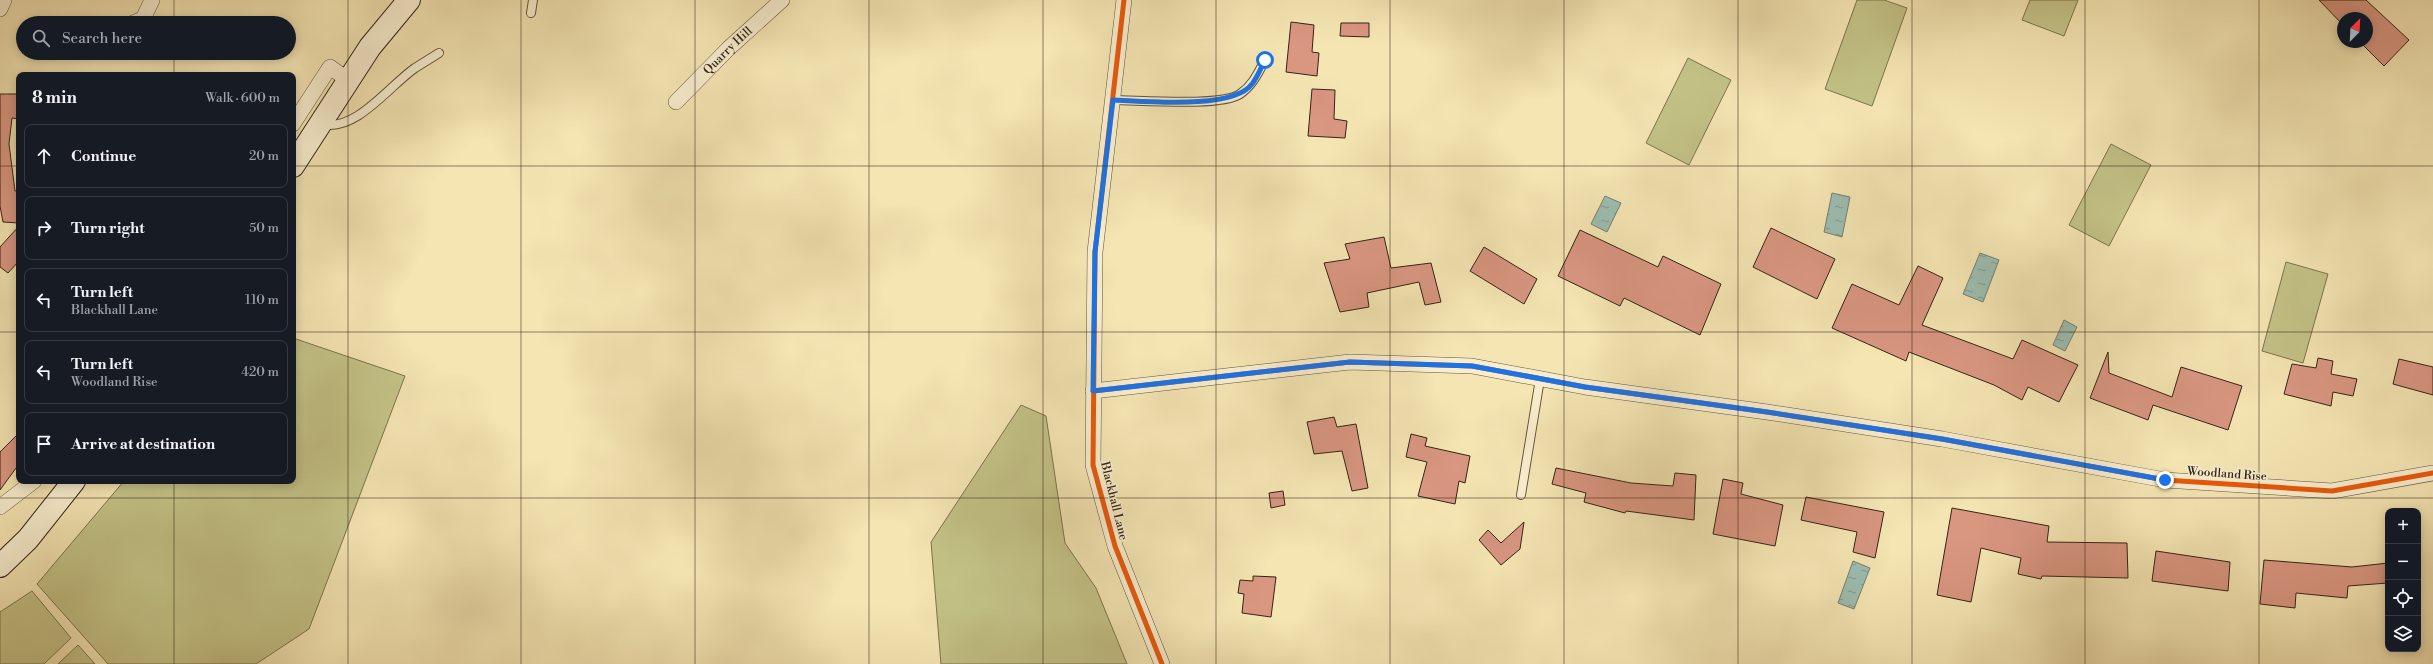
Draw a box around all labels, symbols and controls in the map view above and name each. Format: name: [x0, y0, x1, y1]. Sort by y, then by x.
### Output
north arrow: [2337, 12, 2373, 48]
search box: [16, 16, 296, 60]
street label: Quarry Hill: [700, 23, 756, 77]
icon: search: [30, 27, 52, 49]
text: Search here: [62, 29, 142, 48]
route start: [1256, 51, 1274, 69]
text: 8 min: [32, 87, 77, 109]
text: Walk · 600 m: [205, 90, 280, 106]
icon: ahead: [33, 145, 55, 167]
text: Continue: [71, 147, 136, 166]
text: 20 m: [249, 148, 279, 164]
icon: right: [33, 217, 55, 239]
text: Turn right: [71, 219, 145, 238]
text: 50 m: [249, 220, 279, 236]
text: Turn left: [71, 283, 133, 302]
icon: left: [33, 289, 55, 311]
text: 110 m: [245, 292, 279, 308]
text: Blackhall Lane: [71, 302, 158, 318]
text: Turn left: [71, 355, 133, 374]
icon: left: [33, 361, 55, 383]
text: 420 m: [241, 364, 279, 380]
text: Woodland Rise: [71, 374, 158, 390]
icon: arrive: [33, 433, 55, 455]
text: Arrive at destination: [71, 435, 215, 454]
street label: Blackhall Lane: [1097, 459, 1131, 542]
street label: Woodland Rise: [2186, 464, 2267, 484]
route end: [2156, 471, 2174, 489]
map controls: [2385, 508, 2421, 652]
button: +: [2385, 508, 2421, 544]
button: −: [2385, 544, 2421, 580]
button: locate: [2385, 580, 2421, 616]
button: layers: [2385, 616, 2421, 652]

